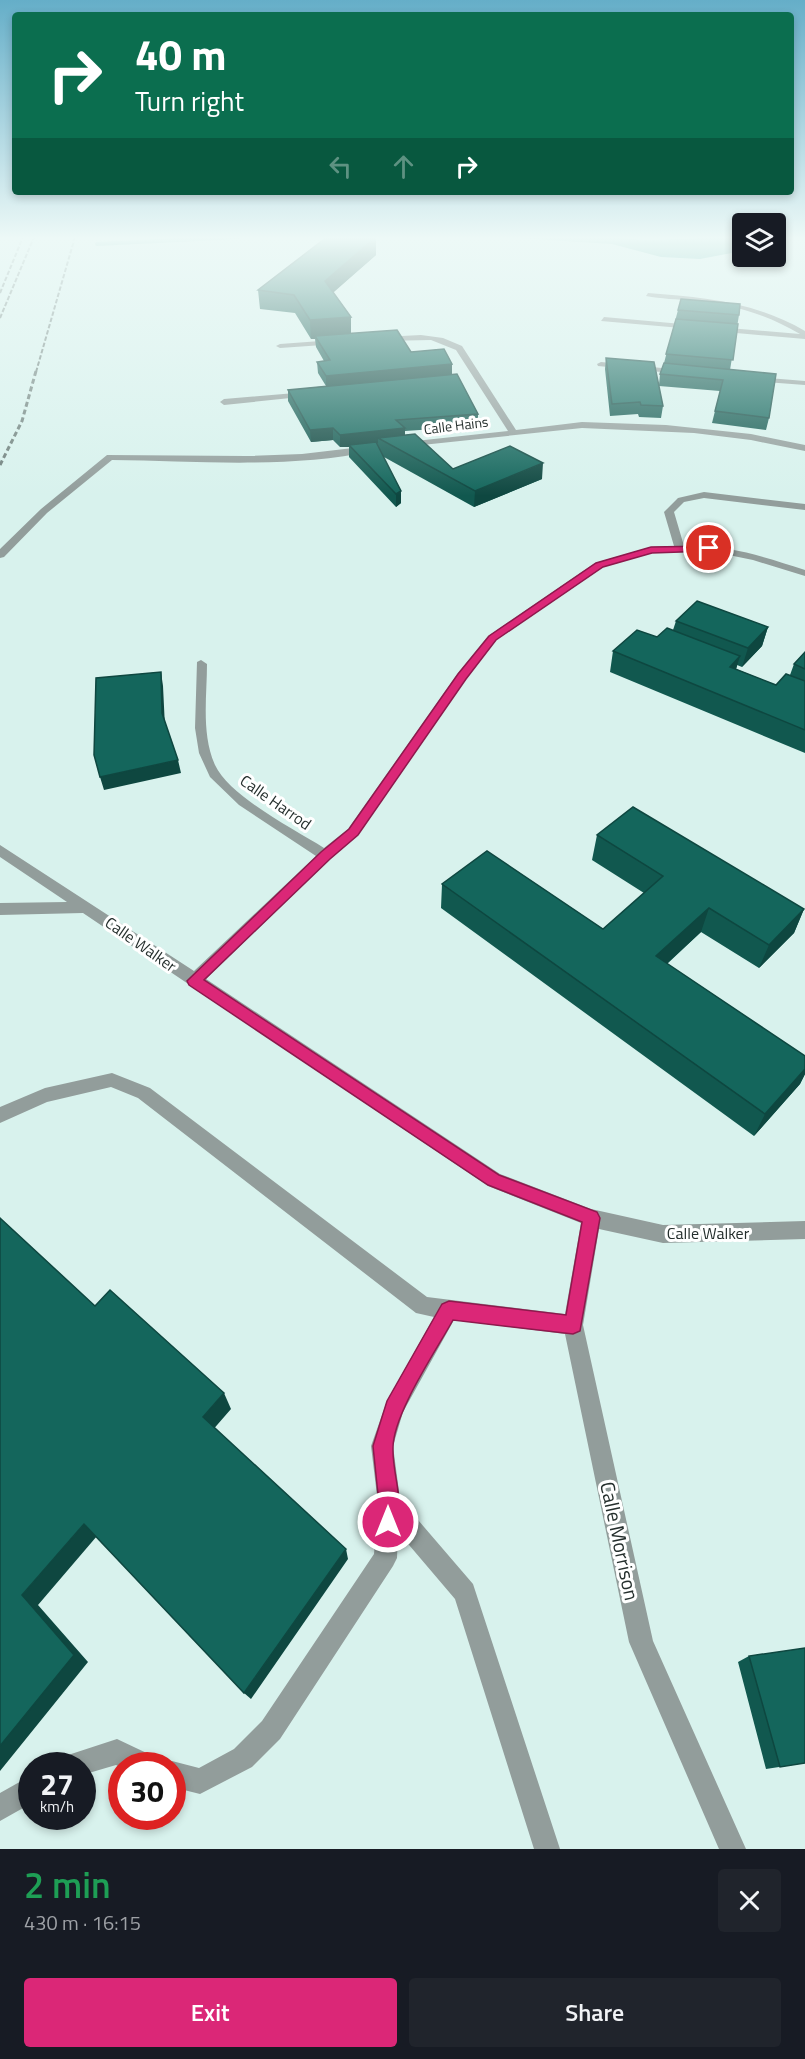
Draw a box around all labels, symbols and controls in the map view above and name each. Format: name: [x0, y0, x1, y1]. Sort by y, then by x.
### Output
text: 40 m: [135, 22, 227, 86]
icon: right: [36, 36, 114, 114]
text: Turn right: [135, 80, 244, 121]
icon: left: [324, 150, 357, 183]
icon: ahead: [387, 150, 420, 183]
icon: right: [450, 150, 483, 183]
map controls: [732, 213, 786, 267]
button: layers: [732, 213, 786, 267]
street label: Calle Hains: [423, 411, 489, 439]
pin: [683, 522, 734, 573]
icon: arrive: [692, 531, 725, 564]
street label: Calle Harrod: [235, 769, 317, 835]
street label: Calle Walker: [100, 911, 182, 978]
street label: Calle Walker: [667, 1221, 750, 1245]
street label: Calle Morrison: [592, 1479, 648, 1603]
position arrow: [356, 1490, 420, 1554]
speed limit sign: 30: [108, 1752, 186, 1830]
text: 27: [40, 1761, 74, 1807]
text: km/h: [40, 1795, 74, 1818]
text: 2 min: [24, 1857, 111, 1912]
button: close: [718, 1869, 781, 1932]
text: 430 m · 16:15: [24, 1907, 141, 1938]
button: Exit: [24, 1978, 397, 2047]
button: Share: [409, 1978, 781, 2047]

